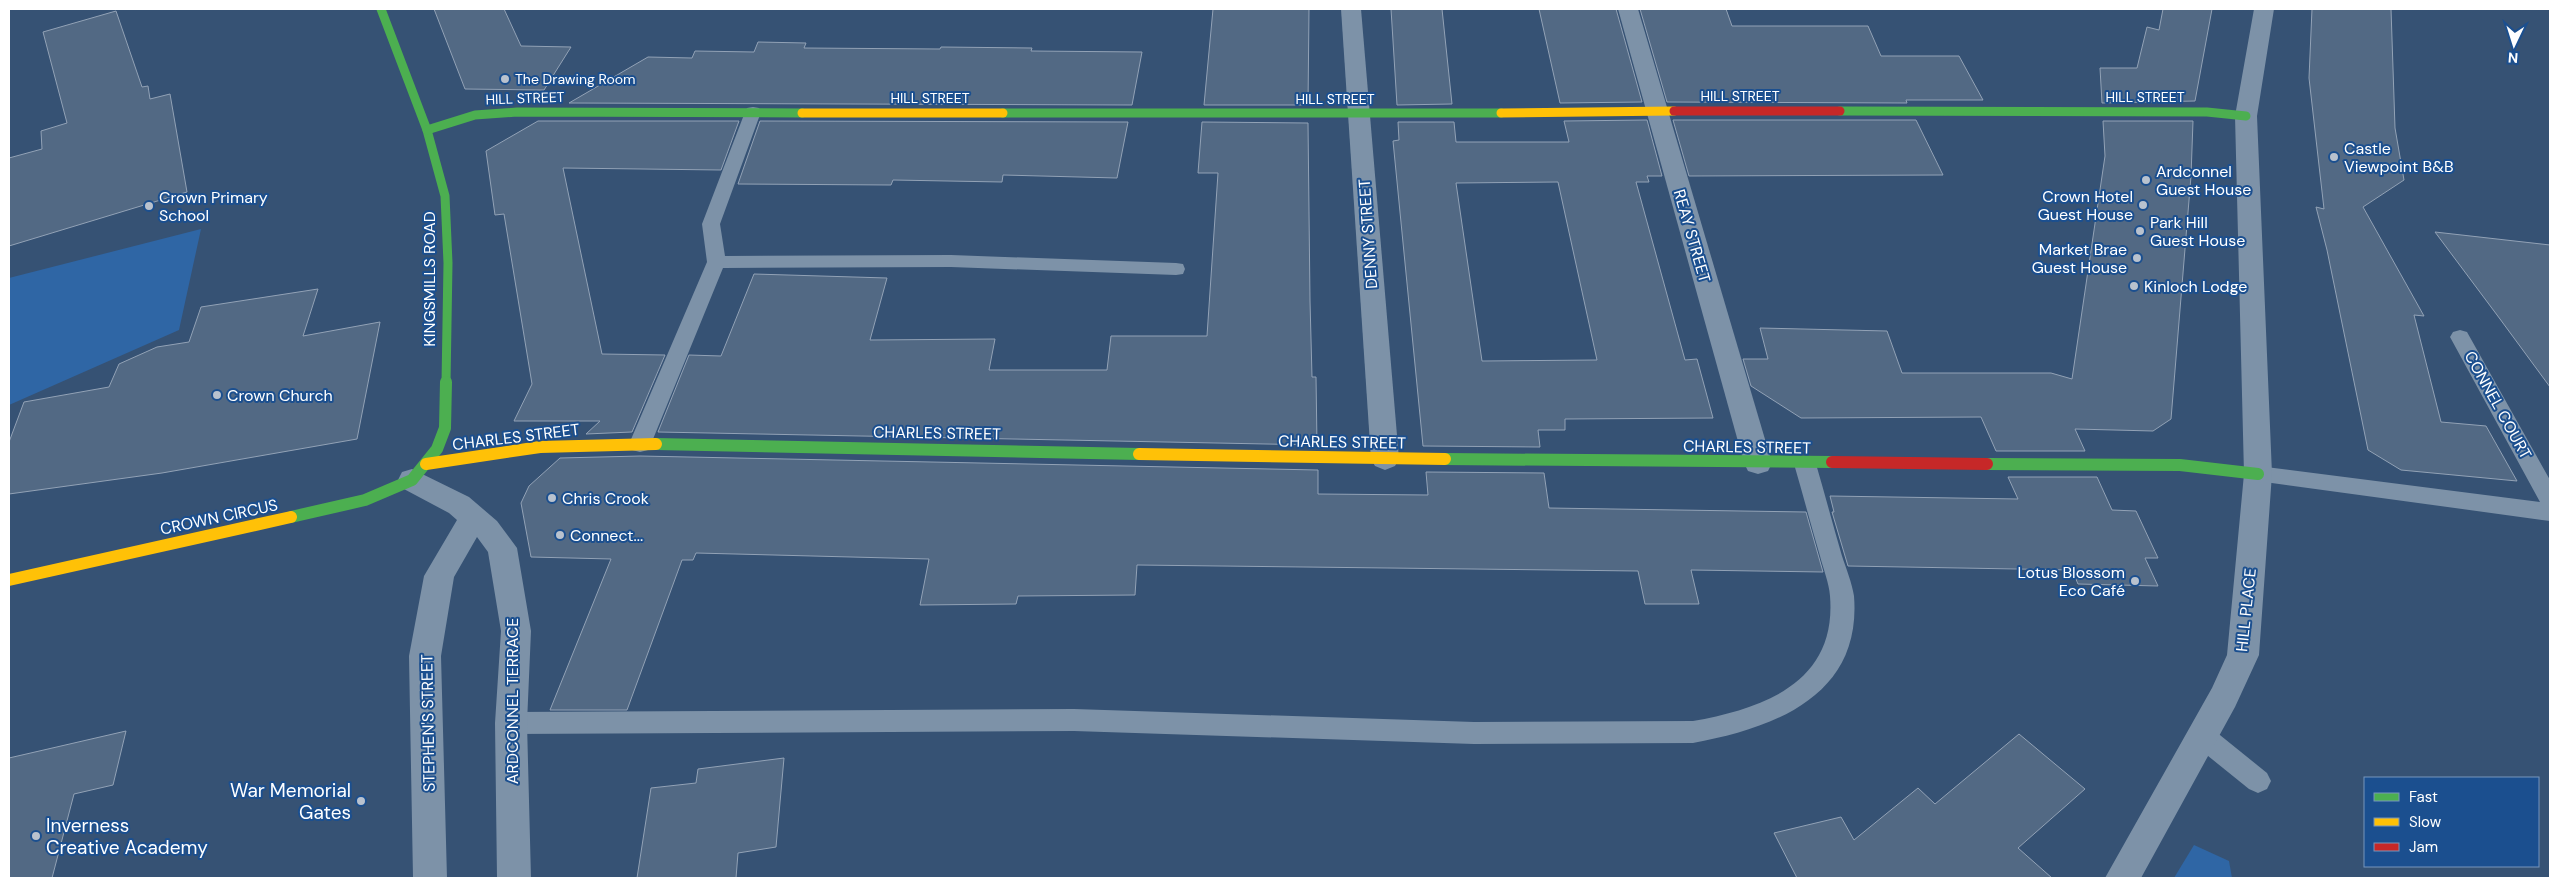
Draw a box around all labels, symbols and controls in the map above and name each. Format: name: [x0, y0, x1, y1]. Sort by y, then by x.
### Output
north arrow: [2489, 20, 2539, 70]
text: N: [2507, 49, 2519, 67]
place label: The Drawing Room: [515, 70, 635, 88]
marker: The Drawing Room: [499, 73, 511, 85]
street label: HILL STREET: [1700, 87, 1780, 105]
street label: HILL STREET: [485, 88, 565, 108]
street label: HILL STREET: [2105, 88, 2185, 106]
street label: HILL STREET: [890, 89, 970, 107]
street label: HILL STREET: [1295, 90, 1375, 108]
place label: Castle Viewpoint B&B: [2344, 138, 2454, 177]
marker: Castle Viewpoint B&B: [2328, 151, 2340, 163]
place label: Ardconnel Guest House: [2156, 161, 2251, 200]
marker: Ardconnel Guest House: [2140, 174, 2152, 186]
street label: DENNY STREET: [1354, 178, 1382, 290]
place label: Crown Hotel Guest House: [2038, 186, 2133, 225]
place label: Crown Primary School: [159, 187, 268, 226]
street label: REAY STREET: [1669, 187, 1715, 285]
marker: Crown Hotel Guest House: [2137, 199, 2149, 211]
marker: Crown Primary School: [143, 200, 155, 212]
street label: KINGSMILLS ROAD: [419, 211, 440, 347]
place label: Park Hill Guest House: [2150, 212, 2245, 251]
marker: Park Hill Guest House: [2134, 225, 2146, 237]
place label: Market Brae Guest House: [2032, 239, 2127, 278]
marker: Market Brae Guest House: [2131, 252, 2143, 264]
place label: Kinloch Lodge: [2144, 276, 2247, 297]
marker: Kinloch Lodge: [2128, 280, 2140, 292]
street label: CONNEL COURT: [2460, 347, 2536, 463]
place label: Crown Church: [227, 385, 333, 406]
marker: Crown Church: [211, 389, 223, 401]
street label: CHARLES STREET: [451, 419, 581, 455]
street label: CHARLES STREET: [873, 421, 1001, 445]
street label: CHARLES STREET: [1278, 430, 1406, 454]
street label: CHARLES STREET: [1683, 435, 1811, 459]
place label: Chris Crook: [562, 488, 649, 509]
marker: Chris Crook: [546, 492, 558, 504]
street label: CROWN CIRCUS: [158, 494, 280, 540]
place label: Connect...: [570, 525, 643, 546]
marker: Connect...: [554, 529, 566, 541]
place label: Lotus Blossom Eco Café: [2017, 562, 2125, 601]
street label: HILL PLACE: [2231, 567, 2261, 653]
marker: Lotus Blossom Eco Café: [2129, 575, 2141, 587]
street label: ARDCONNEL TERRACE: [502, 618, 523, 784]
street label: STEPHEN'S STREET: [416, 654, 440, 792]
legend: [2364, 777, 2539, 867]
place label: War Memorial Gates: [230, 778, 351, 825]
text: Fast: [2409, 787, 2438, 807]
marker: War Memorial Gates: [355, 795, 367, 807]
text: Slow: [2409, 812, 2442, 832]
place label: Inverness Creative Academy: [46, 813, 208, 860]
marker: Inverness Creative Academy: [30, 830, 42, 842]
text: Jam: [2409, 837, 2438, 857]

